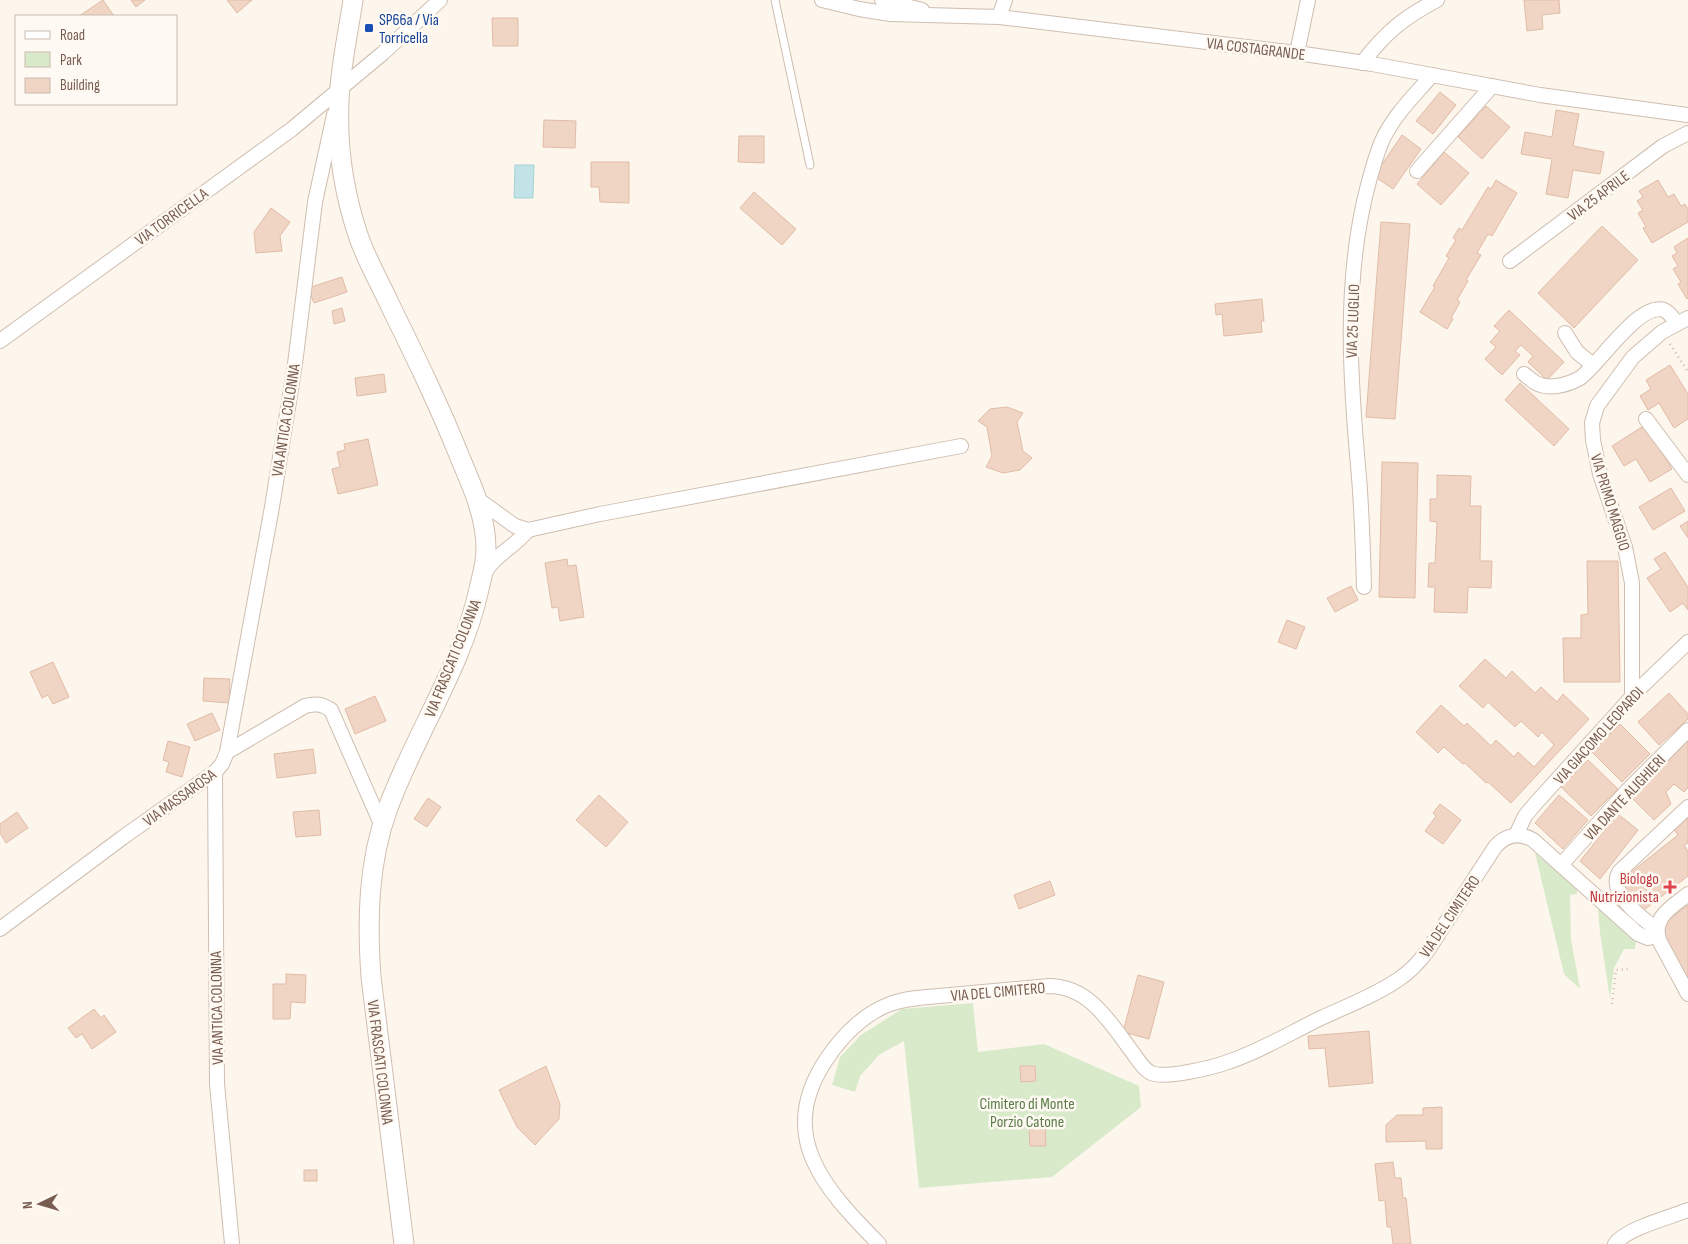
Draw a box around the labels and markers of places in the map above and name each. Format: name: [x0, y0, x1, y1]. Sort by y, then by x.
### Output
place label: SP66a / Via Torricella: [379, 11, 439, 48]
marker: SP66a / Via Torricella: [363, 22, 375, 34]
place label: Biologo Nutrizionista: [1590, 870, 1659, 907]
marker: Biologo Nutrizionista: [1663, 880, 1677, 894]

